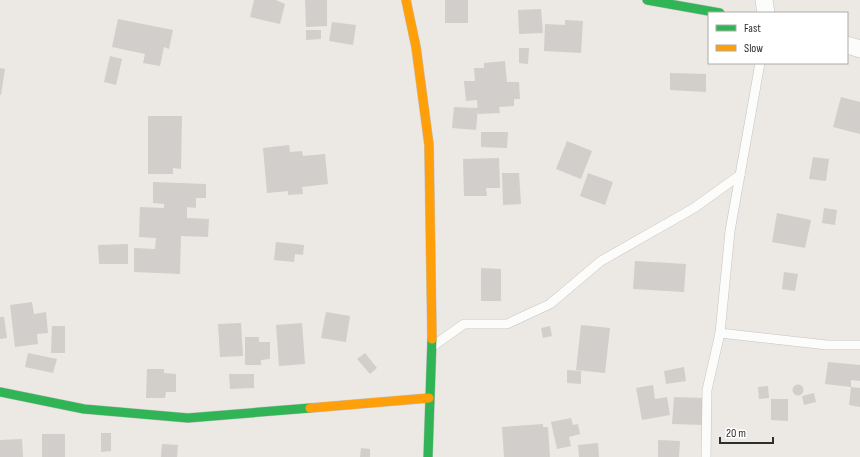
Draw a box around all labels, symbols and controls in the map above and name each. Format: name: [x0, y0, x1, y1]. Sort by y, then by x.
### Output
legend: [708, 12, 848, 64]
text: Fast: [744, 21, 761, 36]
text: Slow: [744, 41, 763, 56]
scale bar: [720, 419, 773, 445]
text: 20 m: [726, 426, 746, 441]

